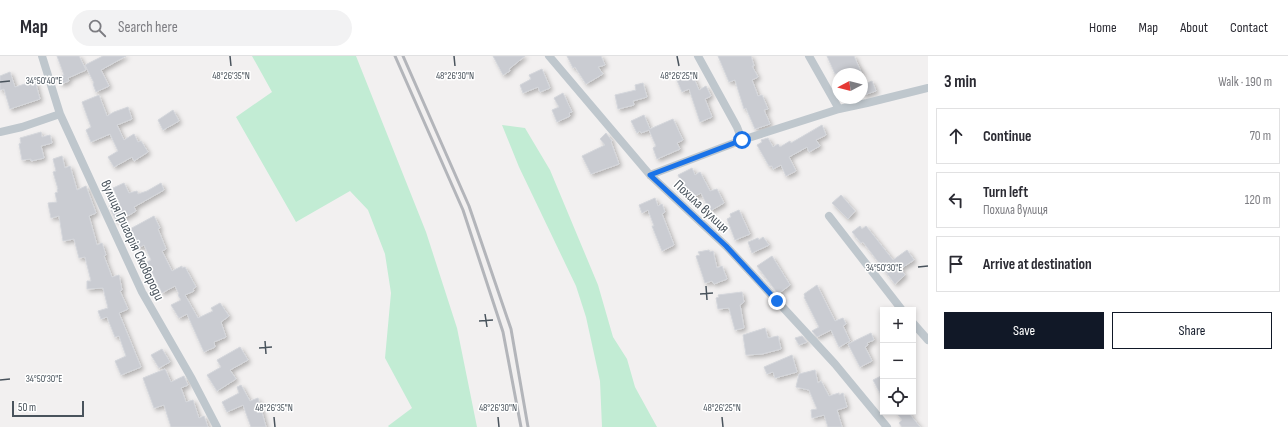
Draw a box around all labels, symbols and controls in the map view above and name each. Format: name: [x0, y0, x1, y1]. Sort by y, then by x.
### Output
search box: [72, 10, 352, 46]
text: Map: [20, 16, 48, 39]
icon: search: [86, 17, 108, 39]
text: Search here: [118, 18, 178, 37]
text: Home: [1089, 19, 1117, 36]
text: Map: [1139, 19, 1158, 36]
text: About: [1180, 19, 1208, 36]
text: Contact: [1230, 19, 1268, 36]
north arrow: [832, 68, 868, 104]
text: 48°26'35"N: [212, 70, 250, 82]
text: 48°26'30"N: [436, 70, 474, 82]
text: 48°26'25"N: [660, 70, 698, 82]
text: 3 min: [944, 72, 977, 92]
text: Walk · 190 m: [1218, 74, 1272, 90]
text: 34°50'40"E: [26, 75, 62, 87]
icon: ahead: [945, 125, 967, 147]
text: Continue: [983, 127, 1032, 146]
text: 70 m: [1250, 128, 1271, 144]
route start: [733, 131, 751, 149]
street label: Похила вулиця: [670, 176, 733, 236]
street label: вулиця Григорія Сковороди: [97, 177, 168, 303]
text: Turn left: [983, 183, 1028, 202]
icon: left: [945, 189, 967, 211]
text: 120 m: [1245, 192, 1271, 208]
text: Похила вулиця: [983, 202, 1048, 218]
icon: arrive: [945, 253, 967, 275]
text: Arrive at destination: [983, 255, 1092, 274]
text: 34°50'30"E: [866, 262, 902, 274]
route end: [768, 292, 786, 310]
map controls: [880, 307, 916, 415]
button: +: [880, 307, 916, 343]
button: Save: [944, 312, 1104, 349]
button: Share: [1112, 312, 1272, 349]
button: −: [880, 343, 916, 379]
text: 34°50'30"E: [26, 373, 62, 385]
button: locate: [880, 379, 916, 415]
scale bar: [12, 399, 84, 418]
text: 50 m: [18, 401, 36, 414]
text: 48°26'35"N: [255, 402, 293, 414]
text: 48°26'30"N: [479, 402, 517, 414]
text: 48°26'25"N: [703, 402, 741, 414]

